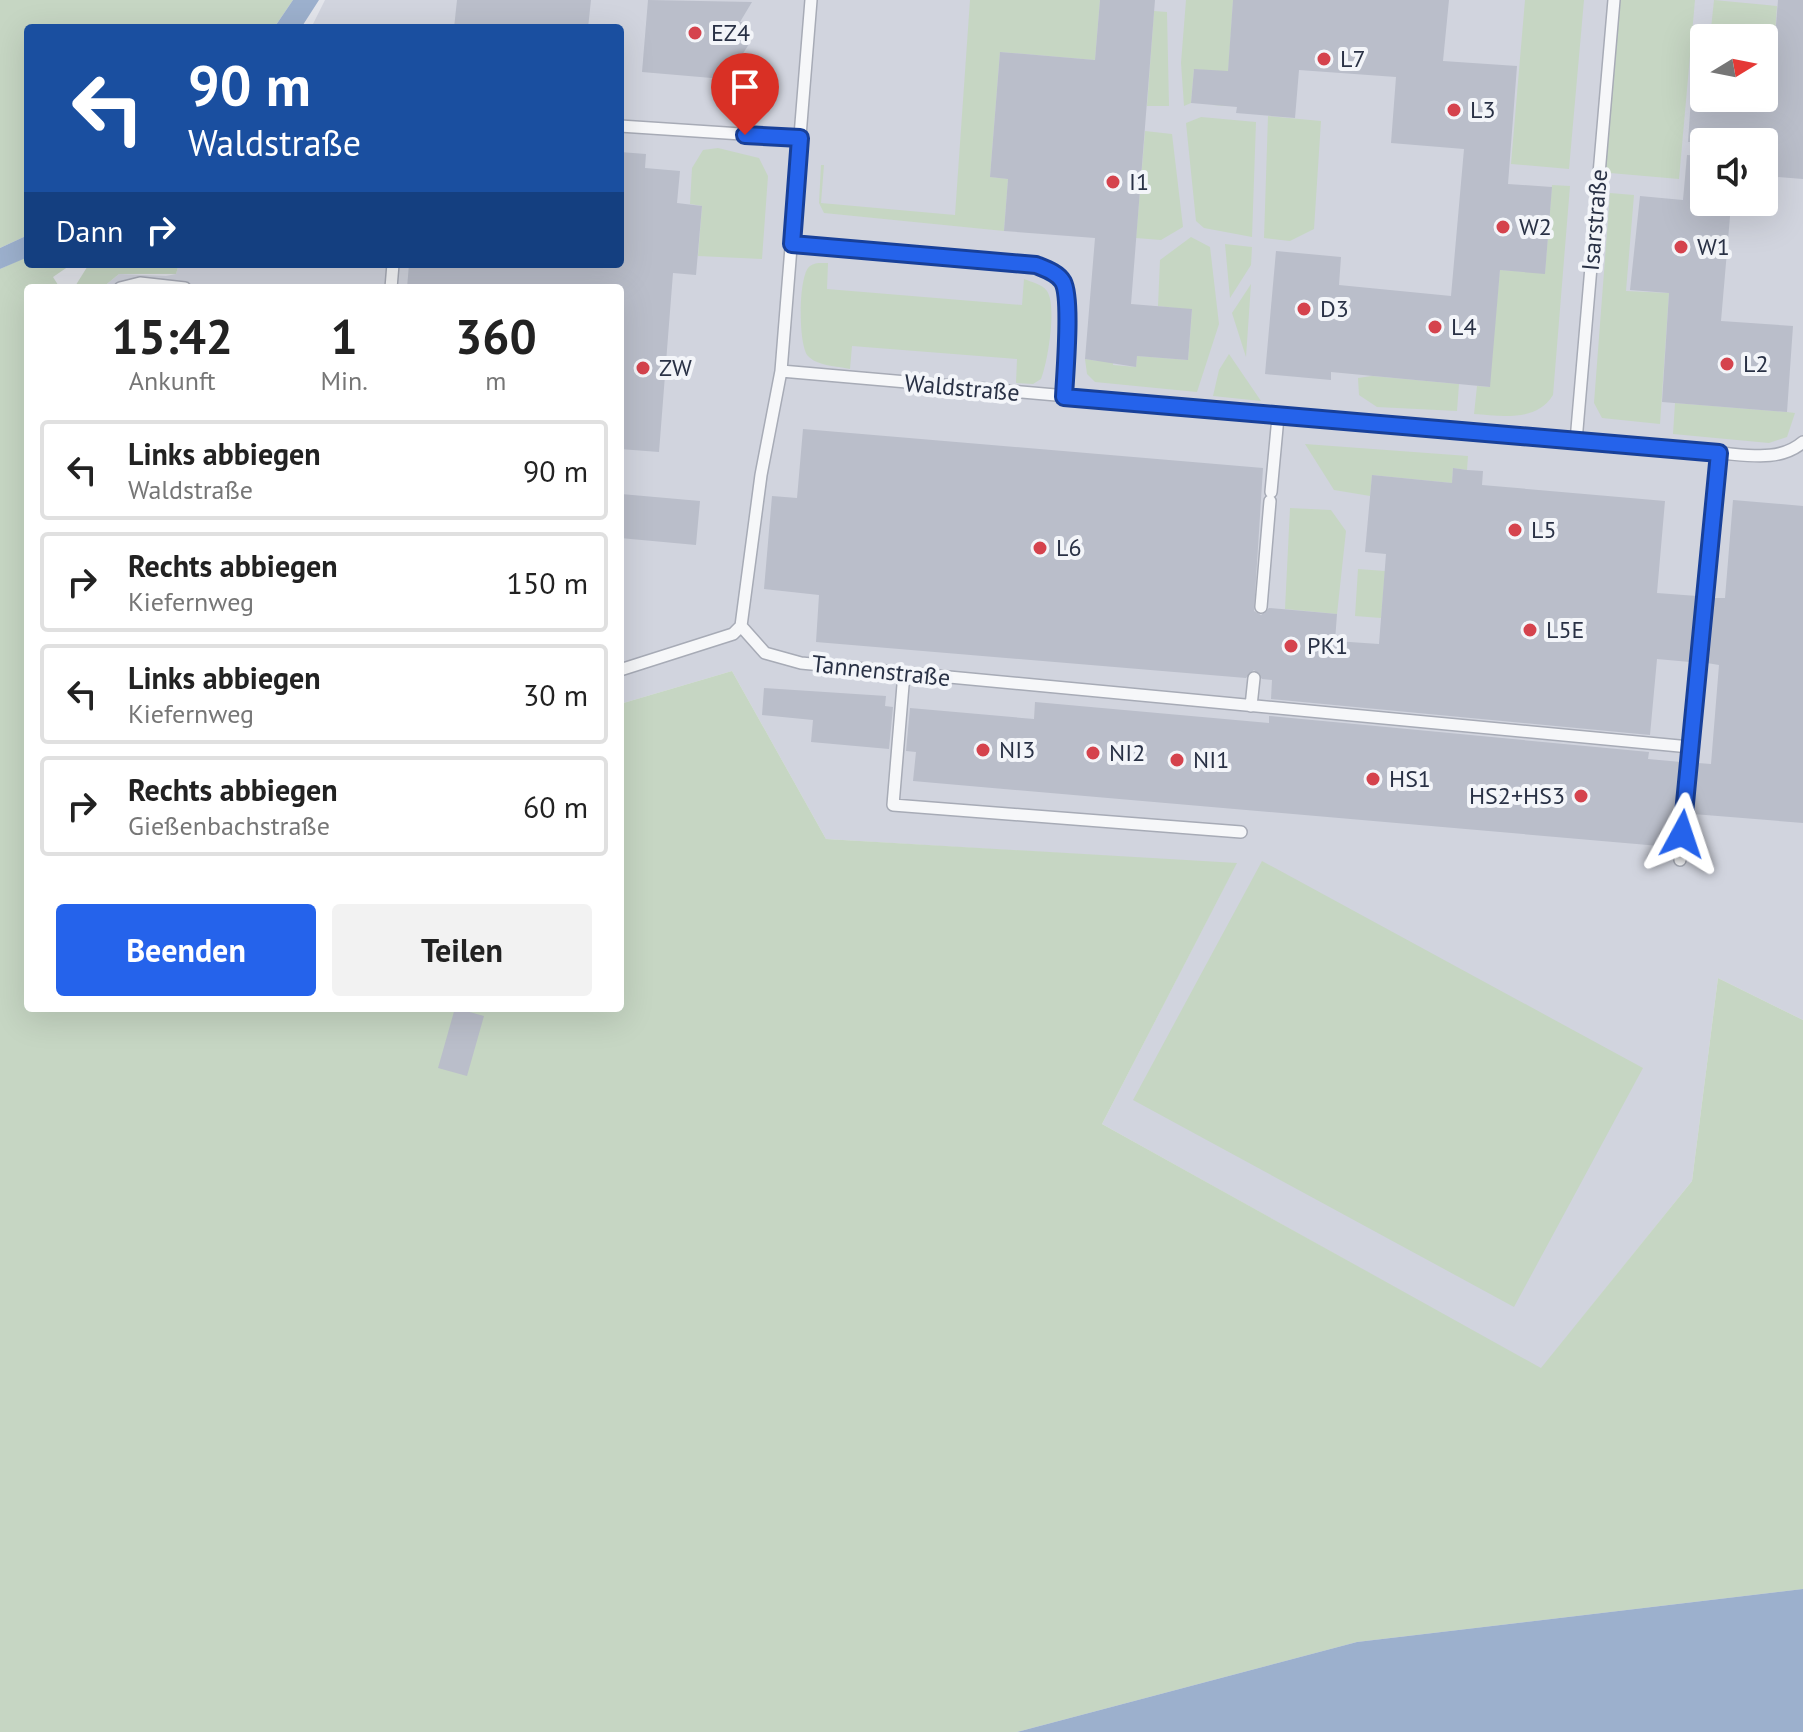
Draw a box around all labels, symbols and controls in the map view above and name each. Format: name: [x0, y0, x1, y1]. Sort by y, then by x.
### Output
place label: EZ4: [711, 17, 750, 48]
marker: EZ4: [686, 24, 704, 42]
north arrow: [1690, 24, 1778, 112]
map controls: [1690, 24, 1778, 216]
place label: L7: [1340, 43, 1366, 74]
text: 90 m: [188, 49, 311, 121]
marker: L7: [1315, 50, 1333, 68]
pin: [711, 53, 779, 135]
icon: left: [56, 56, 160, 160]
icon: arrive: [723, 65, 767, 109]
place label: L3: [1470, 94, 1496, 125]
marker: L3: [1445, 101, 1463, 119]
text: Waldstraße: [188, 119, 361, 166]
button: sound: [1690, 128, 1778, 216]
place label: I1: [1129, 166, 1149, 197]
street label: Isarstraße: [1575, 168, 1614, 272]
marker: I1: [1104, 173, 1122, 191]
icon: right: [139, 208, 183, 252]
text: Dann: [56, 211, 123, 250]
place label: W2: [1519, 211, 1552, 242]
marker: W2: [1494, 218, 1512, 236]
place label: W1: [1697, 231, 1730, 262]
marker: W1: [1672, 238, 1690, 256]
place label: D3: [1320, 293, 1349, 324]
marker: D3: [1295, 300, 1313, 318]
text: 15:42: [111, 305, 233, 367]
text: 1: [330, 305, 358, 367]
text: 360: [455, 305, 537, 367]
place label: L4: [1451, 311, 1477, 342]
marker: L4: [1426, 318, 1444, 336]
place label: L2: [1743, 348, 1769, 379]
place label: ZW: [659, 352, 692, 383]
marker: L2: [1718, 355, 1736, 373]
marker: ZW: [634, 359, 652, 377]
text: Ankunft: [129, 364, 216, 397]
text: Min.: [320, 364, 368, 397]
text: m: [485, 364, 506, 397]
street label: Waldstraße: [903, 367, 1021, 408]
text: Links abbiegen: [128, 434, 321, 473]
icon: left: [60, 448, 104, 492]
text: 90 m: [523, 451, 588, 490]
text: Waldstraße: [128, 473, 253, 506]
place label: L5: [1531, 514, 1557, 545]
marker: L5: [1506, 521, 1524, 539]
place label: L6: [1056, 532, 1082, 563]
marker: L6: [1031, 539, 1049, 557]
text: Rechts abbiegen: [128, 546, 338, 585]
icon: right: [60, 560, 104, 604]
text: 150 m: [507, 563, 588, 602]
text: Kiefernweg: [128, 585, 254, 618]
place label: L5E: [1546, 614, 1584, 645]
marker: L5E: [1521, 621, 1539, 639]
place label: PK1: [1307, 630, 1348, 661]
marker: PK1: [1282, 637, 1300, 655]
street label: Tannenstraße: [810, 648, 952, 693]
text: Links abbiegen: [128, 658, 321, 697]
icon: left: [60, 672, 104, 716]
text: 30 m: [523, 675, 588, 714]
text: Kiefernweg: [128, 697, 254, 730]
place label: NI3: [999, 734, 1035, 765]
place label: NI2: [1109, 737, 1145, 768]
marker: NI3: [974, 741, 992, 759]
marker: NI2: [1084, 744, 1102, 762]
place label: NI1: [1193, 744, 1229, 775]
marker: NI1: [1168, 751, 1186, 769]
place label: HS1: [1389, 763, 1431, 794]
text: Rechts abbiegen: [128, 770, 338, 809]
marker: HS1: [1364, 770, 1382, 788]
place label: HS2+HS3: [1469, 780, 1565, 811]
icon: right: [60, 784, 104, 828]
text: 60 m: [523, 787, 588, 826]
marker: HS2+HS3: [1572, 787, 1590, 805]
position arrow: [1640, 792, 1724, 876]
text: Gießenbachstraße: [128, 809, 330, 842]
button: Beenden: [56, 904, 316, 996]
button: Teilen: [332, 904, 592, 996]

